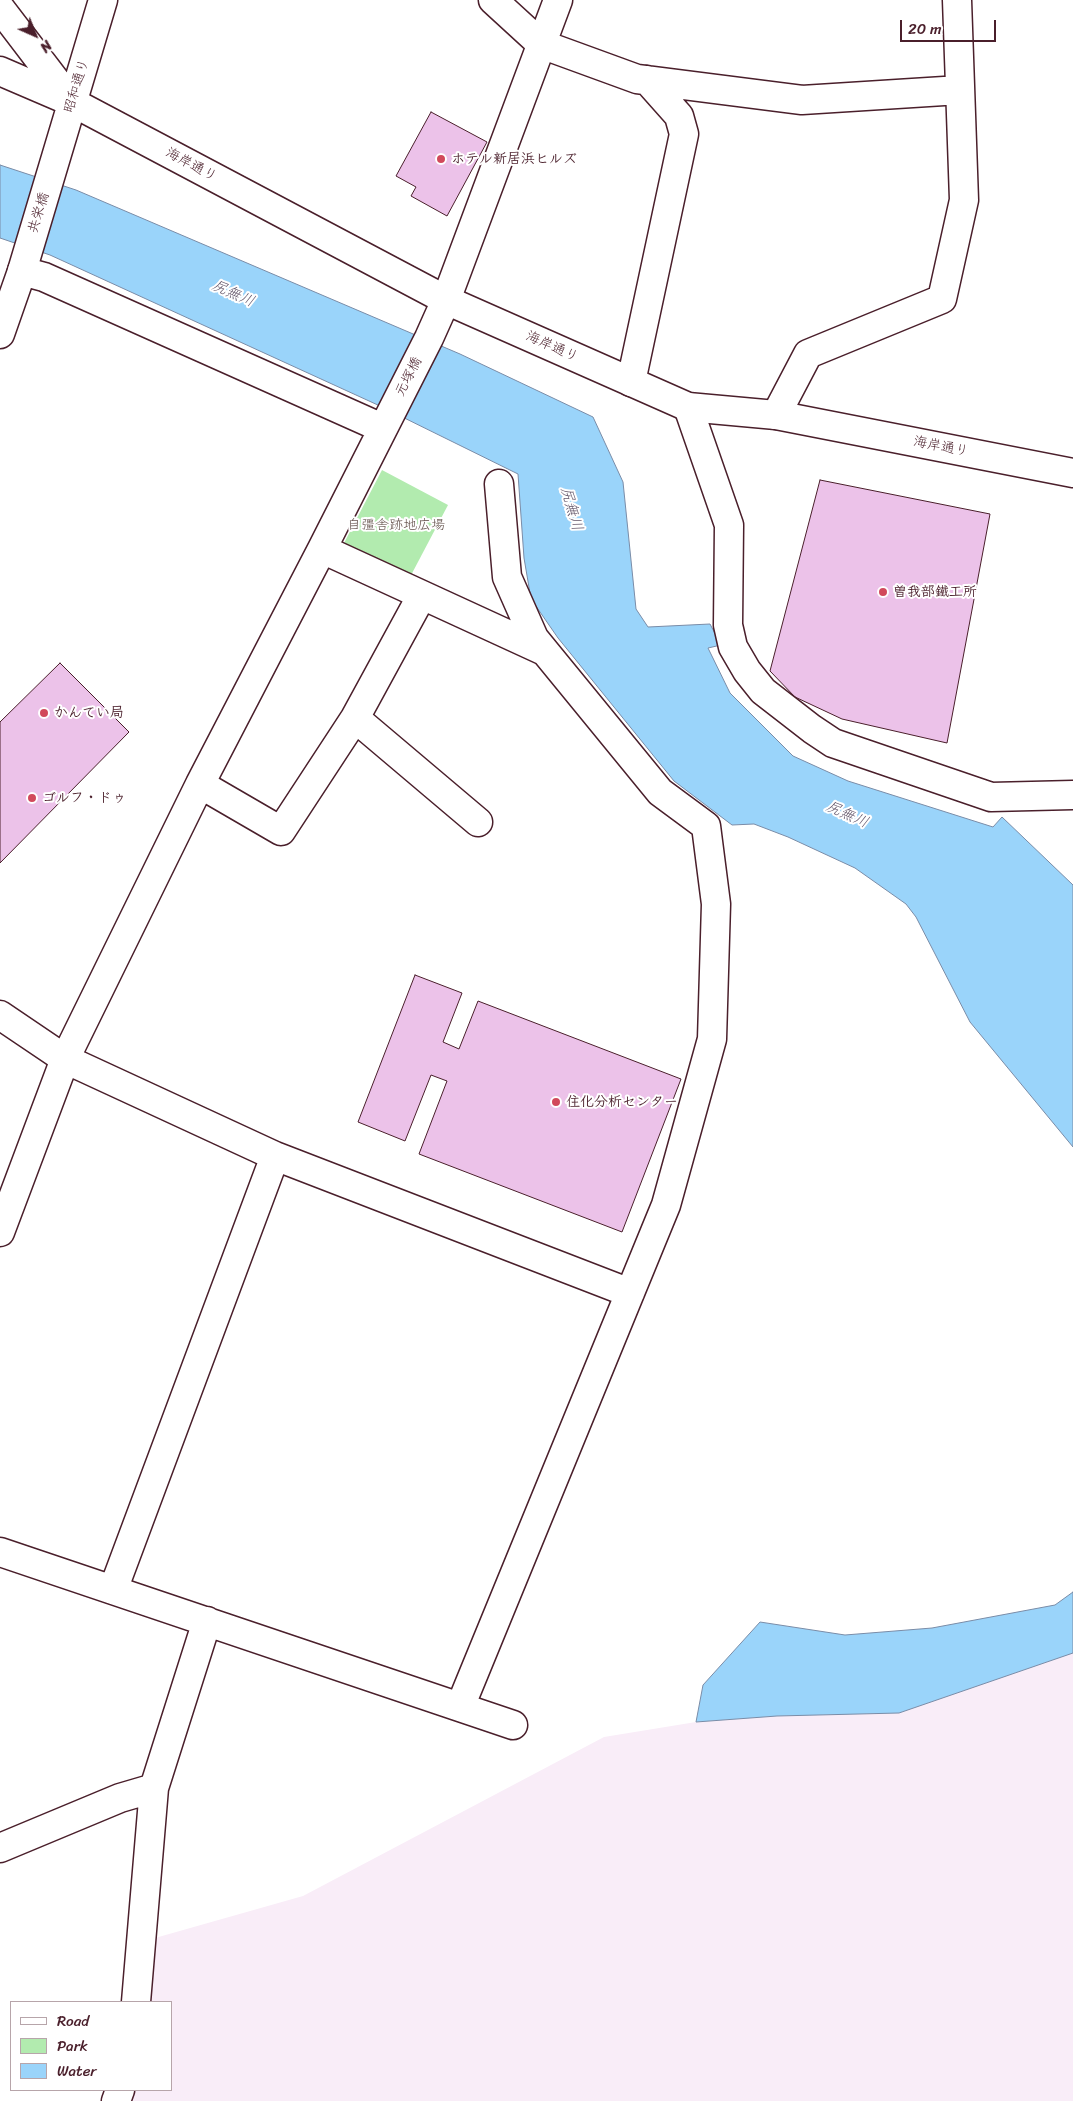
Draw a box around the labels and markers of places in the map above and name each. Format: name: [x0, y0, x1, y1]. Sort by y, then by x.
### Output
place label: ホテル新居浜ヒルズ: [451, 151, 577, 167]
marker: ホテル新居浜ヒルズ: [435, 153, 447, 165]
place label: 曽我部鐵工所: [893, 584, 977, 600]
marker: 曽我部鐵工所: [877, 586, 889, 598]
place label: かんてい局: [54, 705, 124, 721]
marker: かんてい局: [38, 707, 50, 719]
place label: ゴルフ・ドゥ: [42, 790, 126, 806]
marker: ゴルフ・ドゥ: [26, 792, 38, 804]
place label: 住化分析センター: [566, 1094, 678, 1110]
marker: 住化分析センター: [550, 1096, 562, 1108]

